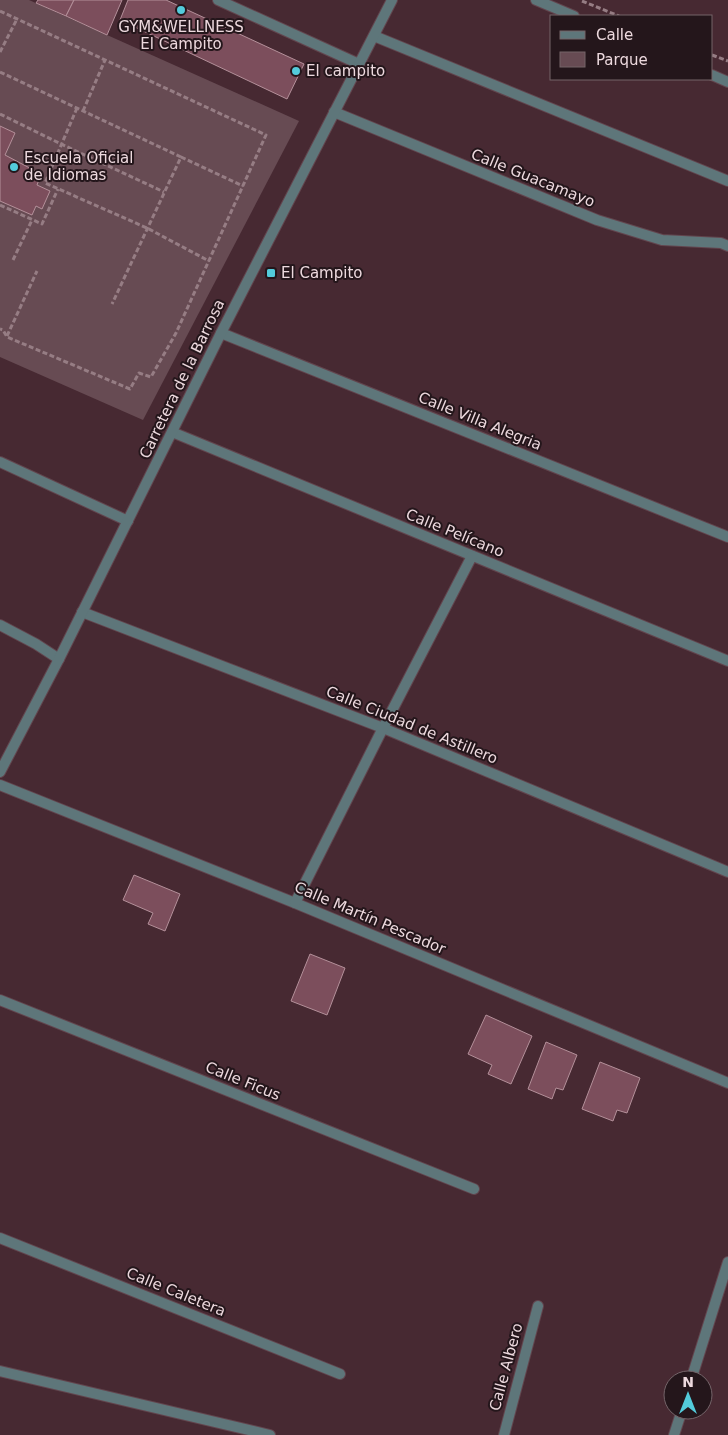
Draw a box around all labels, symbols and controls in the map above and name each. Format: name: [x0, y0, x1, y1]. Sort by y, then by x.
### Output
marker: GYM&WELLNESS El Campito: [175, 4, 187, 16]
legend: [550, 15, 713, 80]
place label: GYM&WELLNESS El Campito: [118, 18, 244, 53]
text: Calle: [596, 26, 633, 44]
text: Parque: [596, 51, 648, 69]
place label: El campito: [306, 62, 385, 80]
marker: El campito: [290, 65, 302, 77]
street label: Calle Guacamayo: [469, 145, 597, 211]
place label: Escuela Oficial de Idiomas: [24, 149, 133, 184]
marker: Escuela Oficial de Idiomas: [8, 161, 20, 173]
place label: El Campito: [281, 264, 362, 282]
marker: El Campito: [265, 267, 277, 279]
street label: Carretera de la Barrosa: [136, 296, 228, 462]
street label: Calle Villa Alegria: [416, 388, 544, 454]
street label: Calle Pelícano: [403, 505, 507, 561]
street label: Calle Ciudad de Astillero: [324, 682, 500, 768]
street label: Calle Martín Pescador: [292, 878, 449, 958]
street label: Calle Ficus: [203, 1058, 283, 1104]
street label: Calle Caletera: [124, 1264, 228, 1320]
street label: Calle Albero: [486, 1321, 526, 1413]
north arrow: [663, 1370, 713, 1420]
text: N: [682, 1374, 694, 1390]

